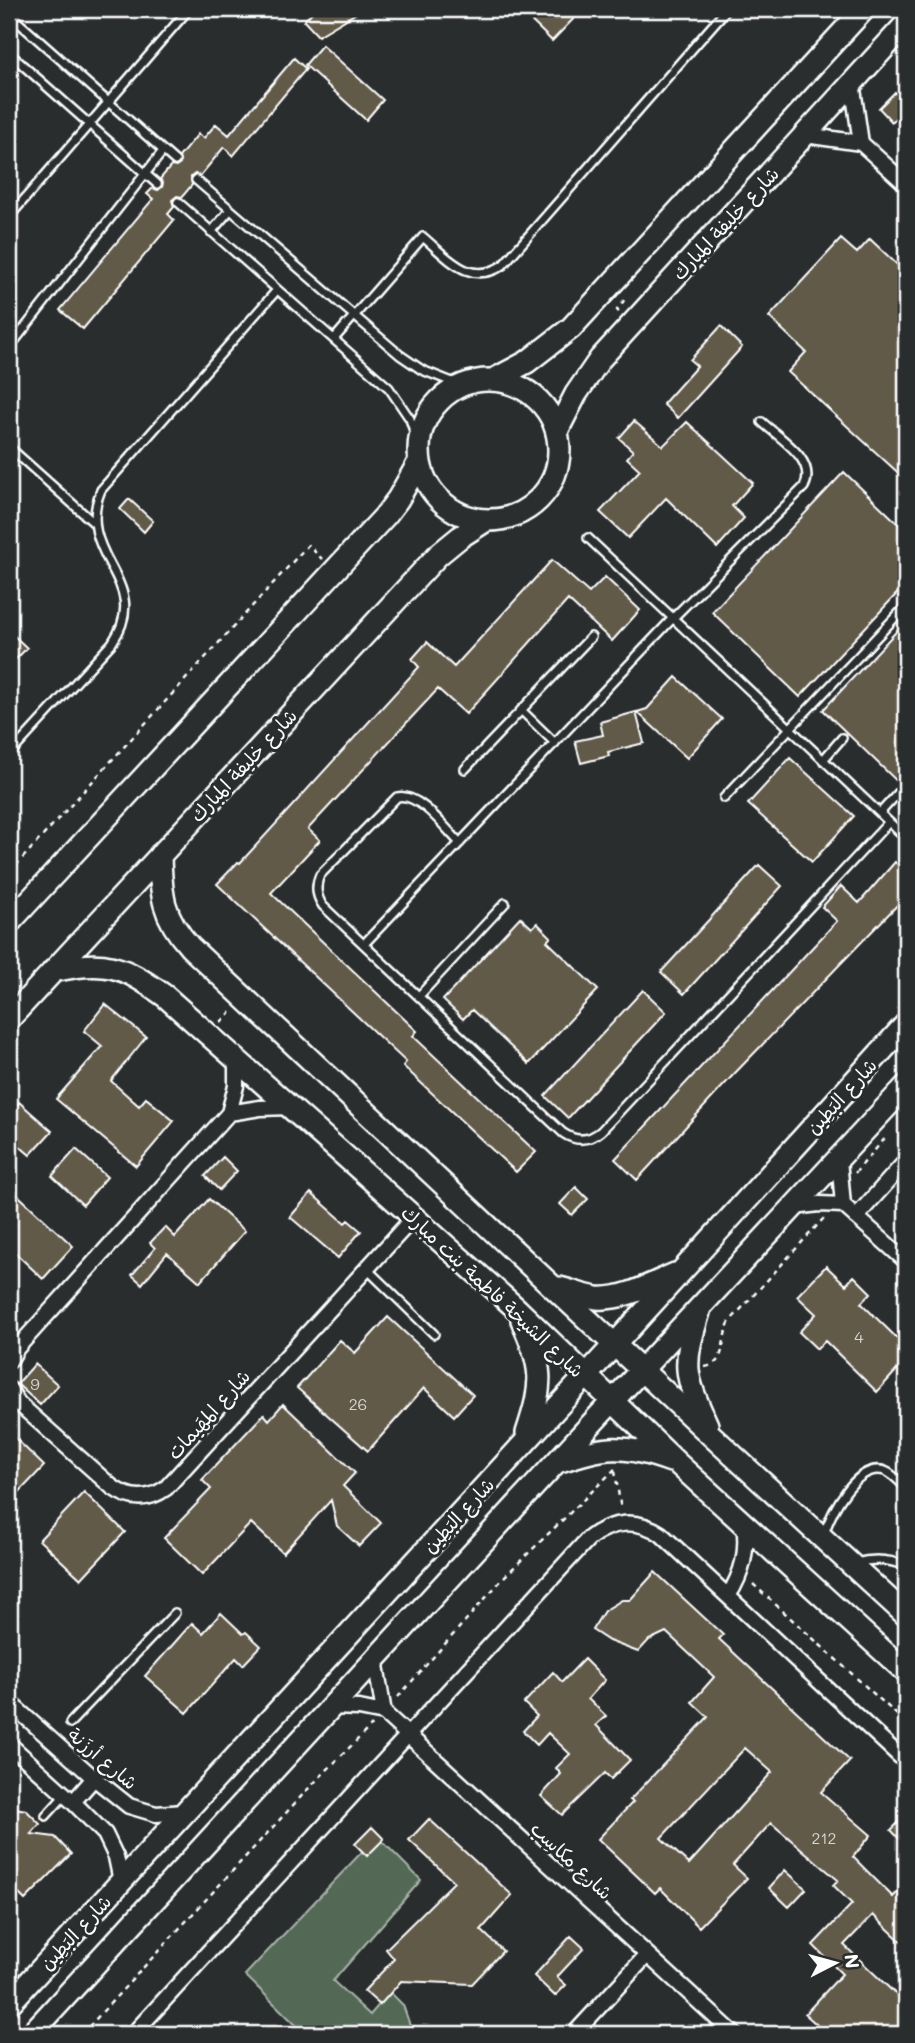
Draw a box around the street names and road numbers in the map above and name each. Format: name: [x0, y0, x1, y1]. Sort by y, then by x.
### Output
street label: شارع خليفة المبارك: [666, 161, 785, 286]
street label: شارع خليفة المبارك: [184, 703, 303, 828]
street label: شارع البَطِين: [800, 1053, 883, 1141]
street label: شارع الشيخة فاطمة بنت مبارك: [395, 1200, 590, 1384]
street label: شارع المهَيمات: [161, 1364, 256, 1466]
street label: شارع البَطِين: [417, 1472, 501, 1559]
street label: شارع أرزَنة: [62, 1722, 143, 1796]
street label: شارع مكاسِب: [524, 1816, 618, 1906]
street label: شارع البَطِين: [34, 1889, 118, 1976]

